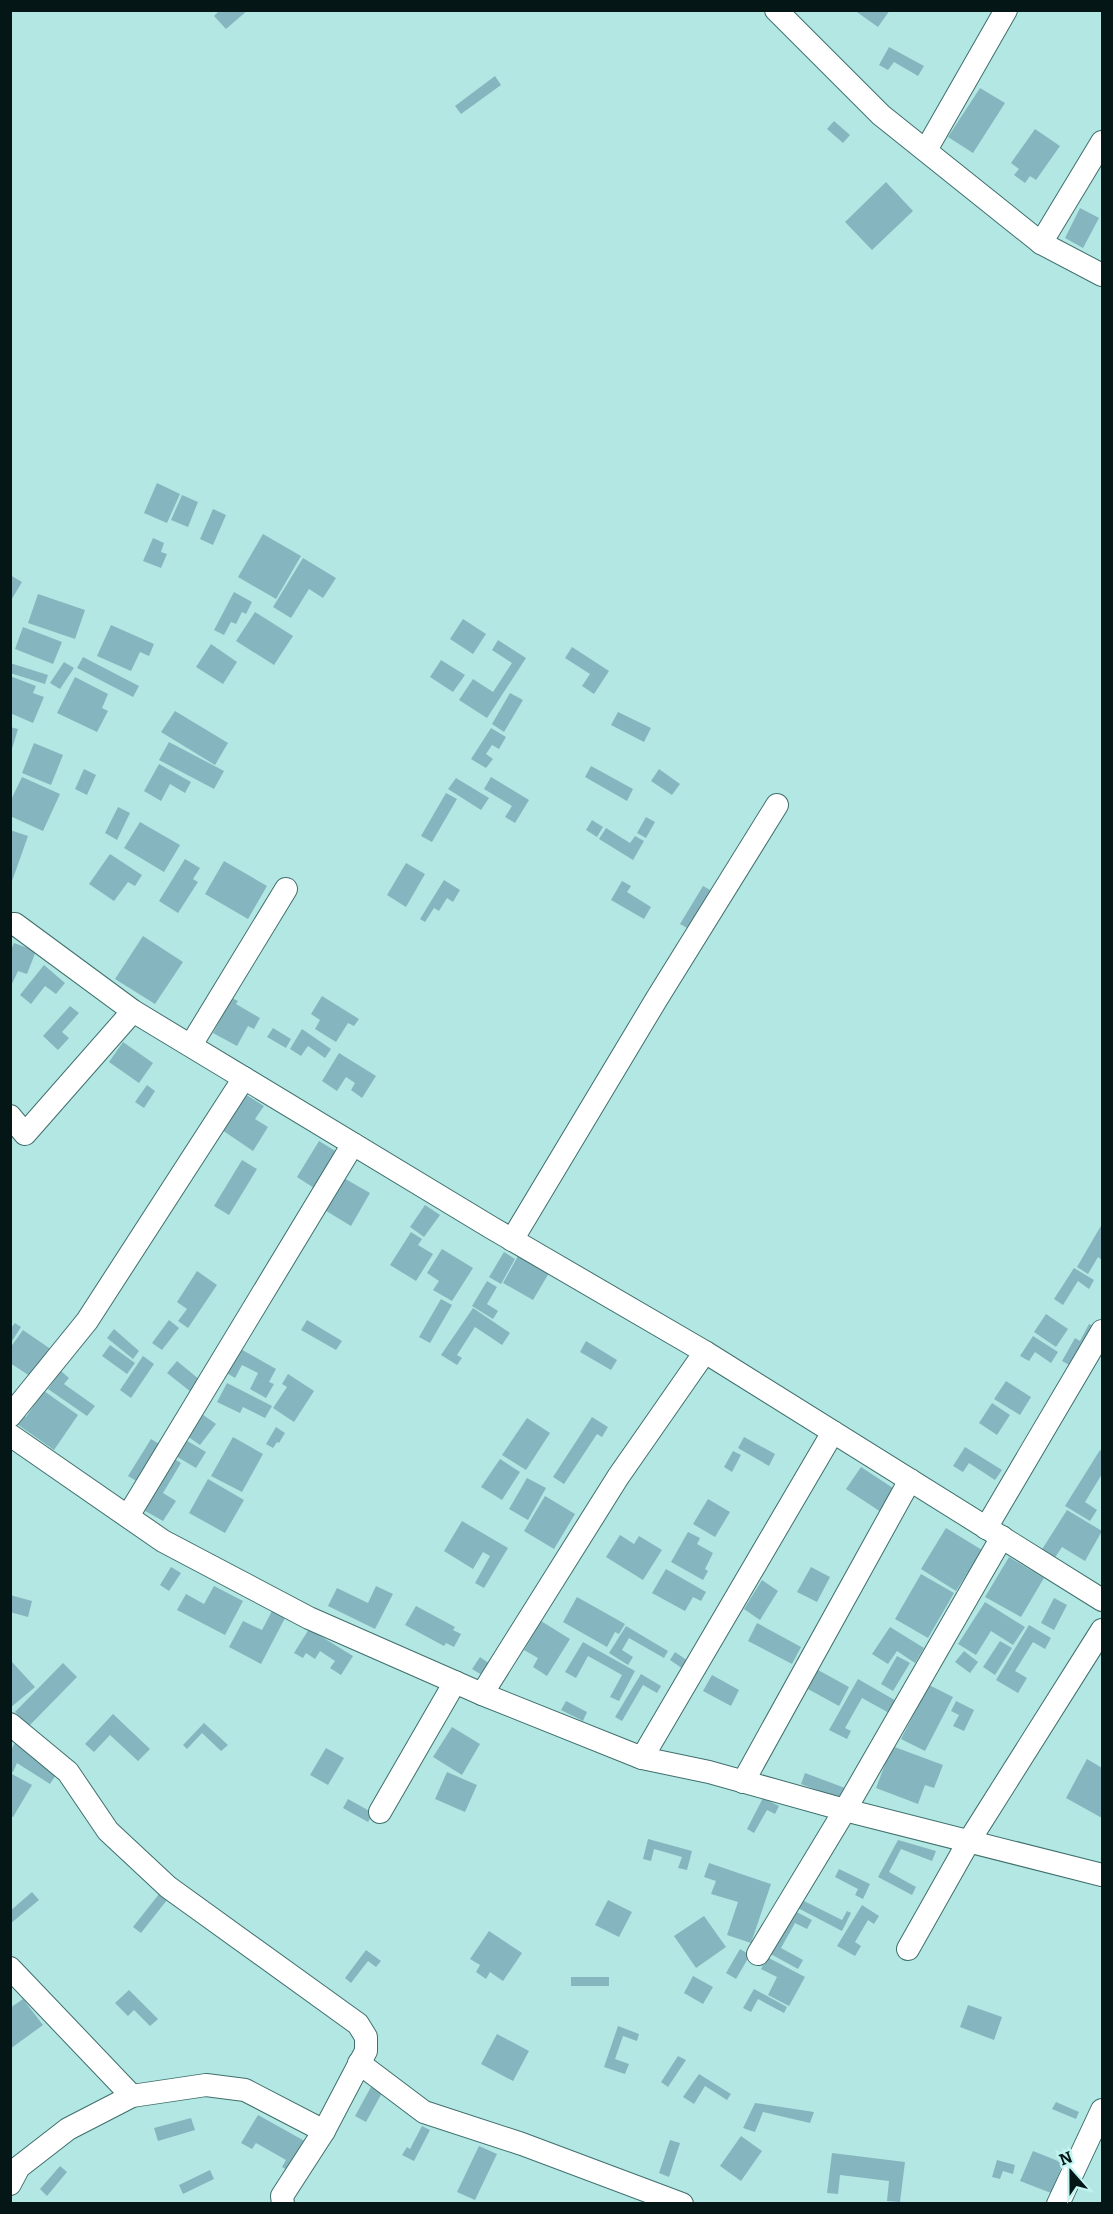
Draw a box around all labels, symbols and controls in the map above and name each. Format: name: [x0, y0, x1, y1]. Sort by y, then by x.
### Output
north arrow: [1041, 2142, 1101, 2202]
text: N: [1057, 2147, 1075, 2170]

